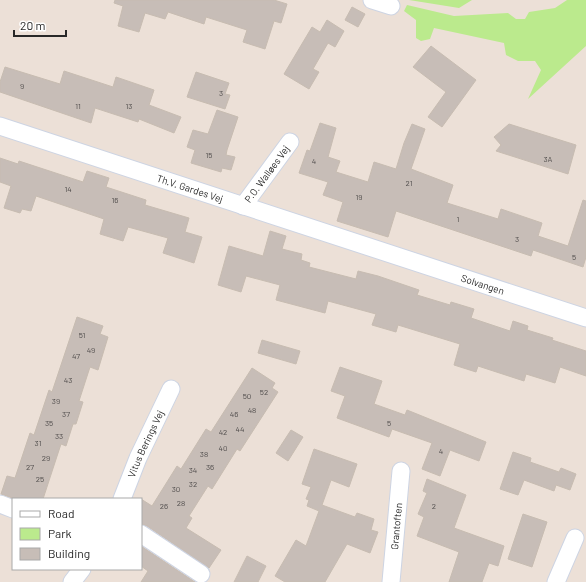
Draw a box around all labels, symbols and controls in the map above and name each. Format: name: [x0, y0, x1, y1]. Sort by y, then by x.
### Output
scale bar: [14, 12, 66, 38]
text: 20 m: [20, 18, 46, 32]
house number: 9: [20, 81, 24, 91]
house number: 3: [219, 88, 223, 98]
house number: 11: [75, 101, 81, 111]
house number: 13: [126, 101, 132, 111]
street label: P.O. Walløes Vej: [242, 143, 292, 205]
house number: 15: [206, 150, 212, 160]
house number: 3A: [544, 154, 553, 164]
house number: 4: [312, 156, 316, 166]
street label: Th.V. Gardes Vej: [155, 172, 225, 205]
house number: 21: [406, 178, 413, 188]
house number: 14: [64, 184, 72, 194]
house number: 19: [356, 192, 362, 202]
house number: 16: [112, 195, 118, 205]
house number: 1: [457, 214, 460, 224]
house number: 3: [515, 234, 519, 244]
house number: 5: [572, 252, 576, 262]
street label: Solvangen: [460, 271, 506, 297]
house number: 51: [79, 330, 86, 340]
house number: 49: [87, 345, 95, 355]
house number: 47: [72, 351, 80, 361]
house number: 43: [64, 375, 72, 385]
house number: 52: [260, 387, 268, 397]
house number: 50: [243, 391, 251, 401]
house number: 39: [52, 396, 60, 406]
house number: 48: [248, 405, 256, 415]
street label: Vitus Berings Vej: [125, 408, 166, 479]
house number: 37: [62, 409, 70, 419]
house number: 46: [230, 409, 238, 419]
house number: 35: [45, 418, 53, 428]
house number: 5: [387, 418, 391, 428]
house number: 44: [236, 424, 244, 434]
house number: 42: [219, 427, 227, 437]
house number: 33: [55, 431, 63, 441]
house number: 31: [35, 438, 42, 448]
house number: 40: [219, 443, 227, 453]
house number: 4: [439, 446, 443, 456]
house number: 38: [200, 449, 208, 459]
house number: 29: [42, 453, 50, 463]
house number: 27: [26, 462, 34, 472]
house number: 36: [206, 462, 214, 472]
house number: 34: [189, 465, 197, 475]
house number: 25: [36, 474, 44, 484]
house number: 32: [189, 479, 197, 489]
house number: 30: [172, 484, 180, 494]
legend: [12, 498, 142, 570]
house number: 28: [177, 498, 185, 508]
house number: 26: [160, 501, 168, 511]
house number: 2: [432, 501, 436, 511]
street label: Grantoften: [388, 502, 404, 550]
text: Road: [48, 506, 75, 520]
text: Park: [48, 526, 72, 540]
text: Building: [48, 546, 90, 560]

